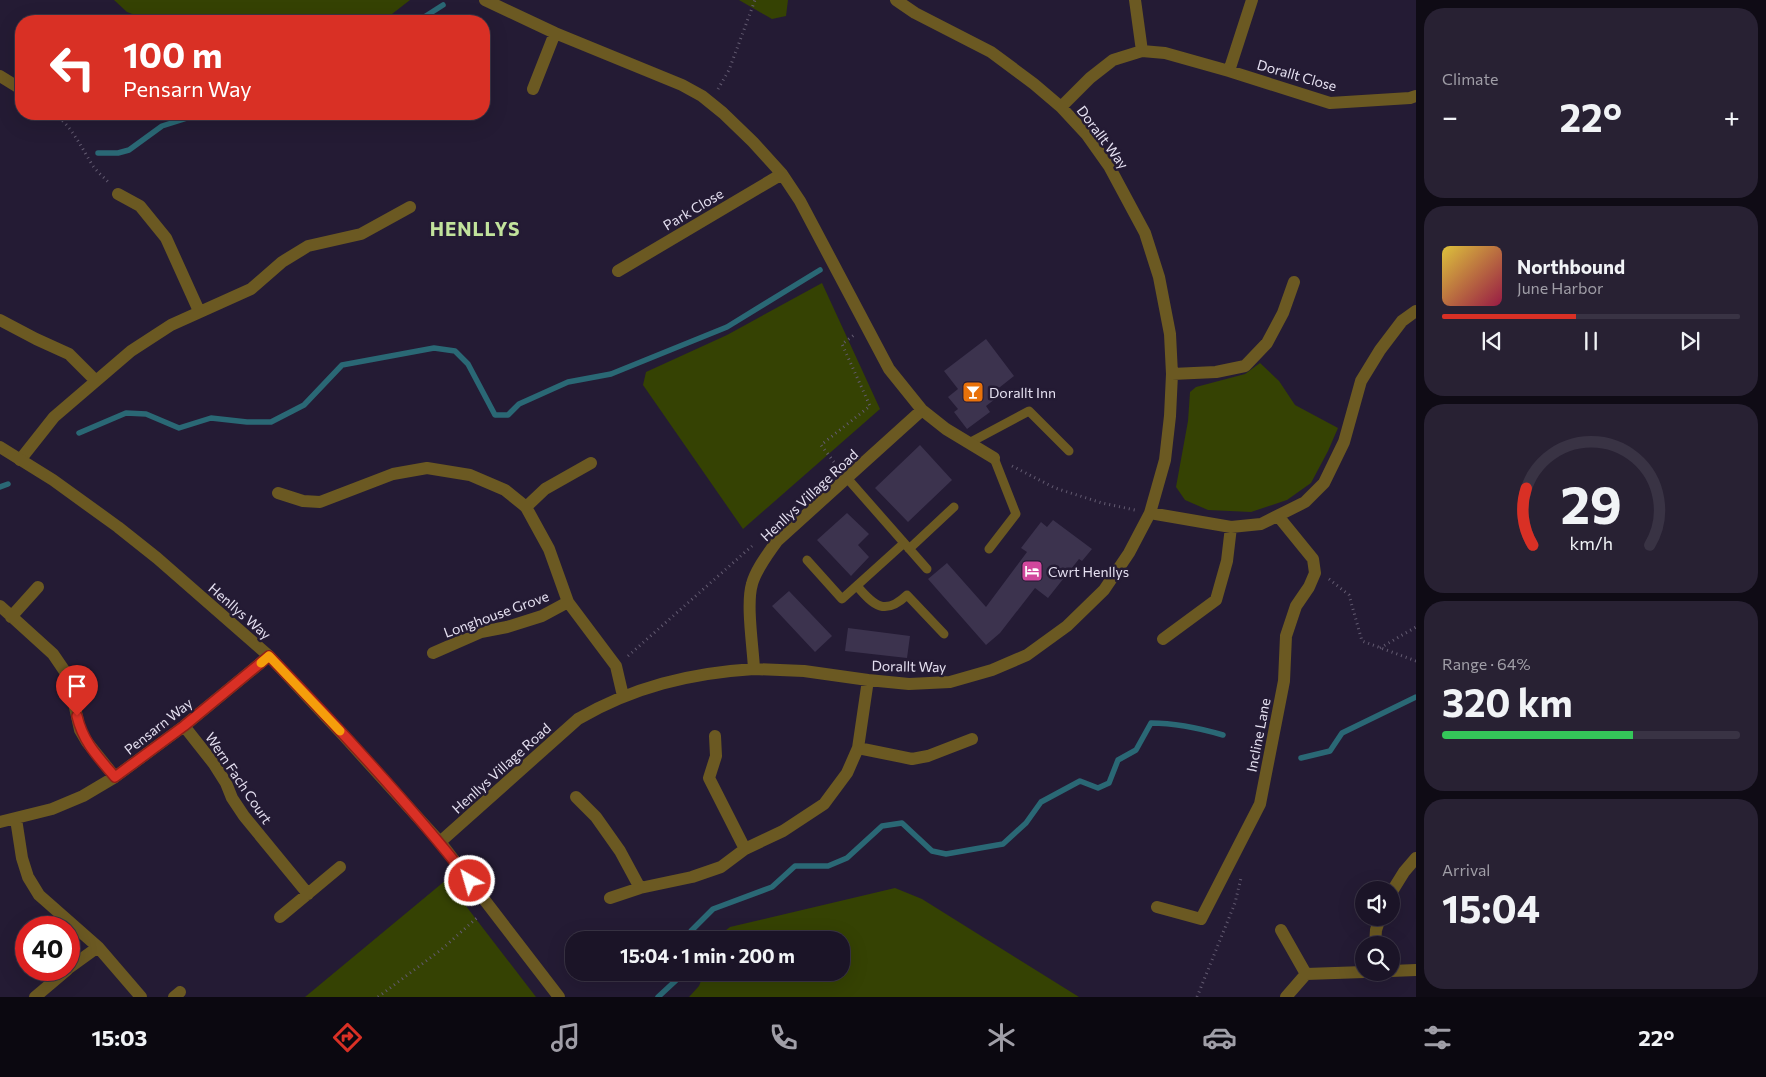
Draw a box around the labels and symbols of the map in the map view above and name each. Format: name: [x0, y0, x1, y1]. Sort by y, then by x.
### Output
street label: Dorallt Close: [1255, 56, 1339, 94]
street label: Dorallt Way: [1074, 102, 1132, 172]
street label: Park Close: [660, 184, 726, 234]
district label: HENLLYS: [430, 217, 520, 240]
bar icon: Dorallt Inn: [961, 380, 985, 404]
place label: Dorallt Inn: [989, 384, 1056, 401]
street label: Henllys Village Road: [757, 445, 861, 545]
hotel icon: Cwrt Henllys: [1020, 559, 1044, 583]
place label: Cwrt Henllys: [1048, 563, 1129, 580]
street label: Henllys Way: [205, 579, 275, 643]
street label: Longhouse Grove: [441, 587, 551, 641]
street label: Dorallt Way: [871, 657, 947, 675]
pin: [56, 665, 98, 716]
street label: Pensarn Way: [121, 694, 195, 758]
street label: Incline Lane: [1243, 697, 1273, 773]
street label: Henllys Village Road: [448, 719, 554, 817]
street label: Wern Fach Court: [202, 729, 276, 827]
position arrow: [443, 854, 495, 906]
speed limit sign: 40: [15, 916, 80, 981]

